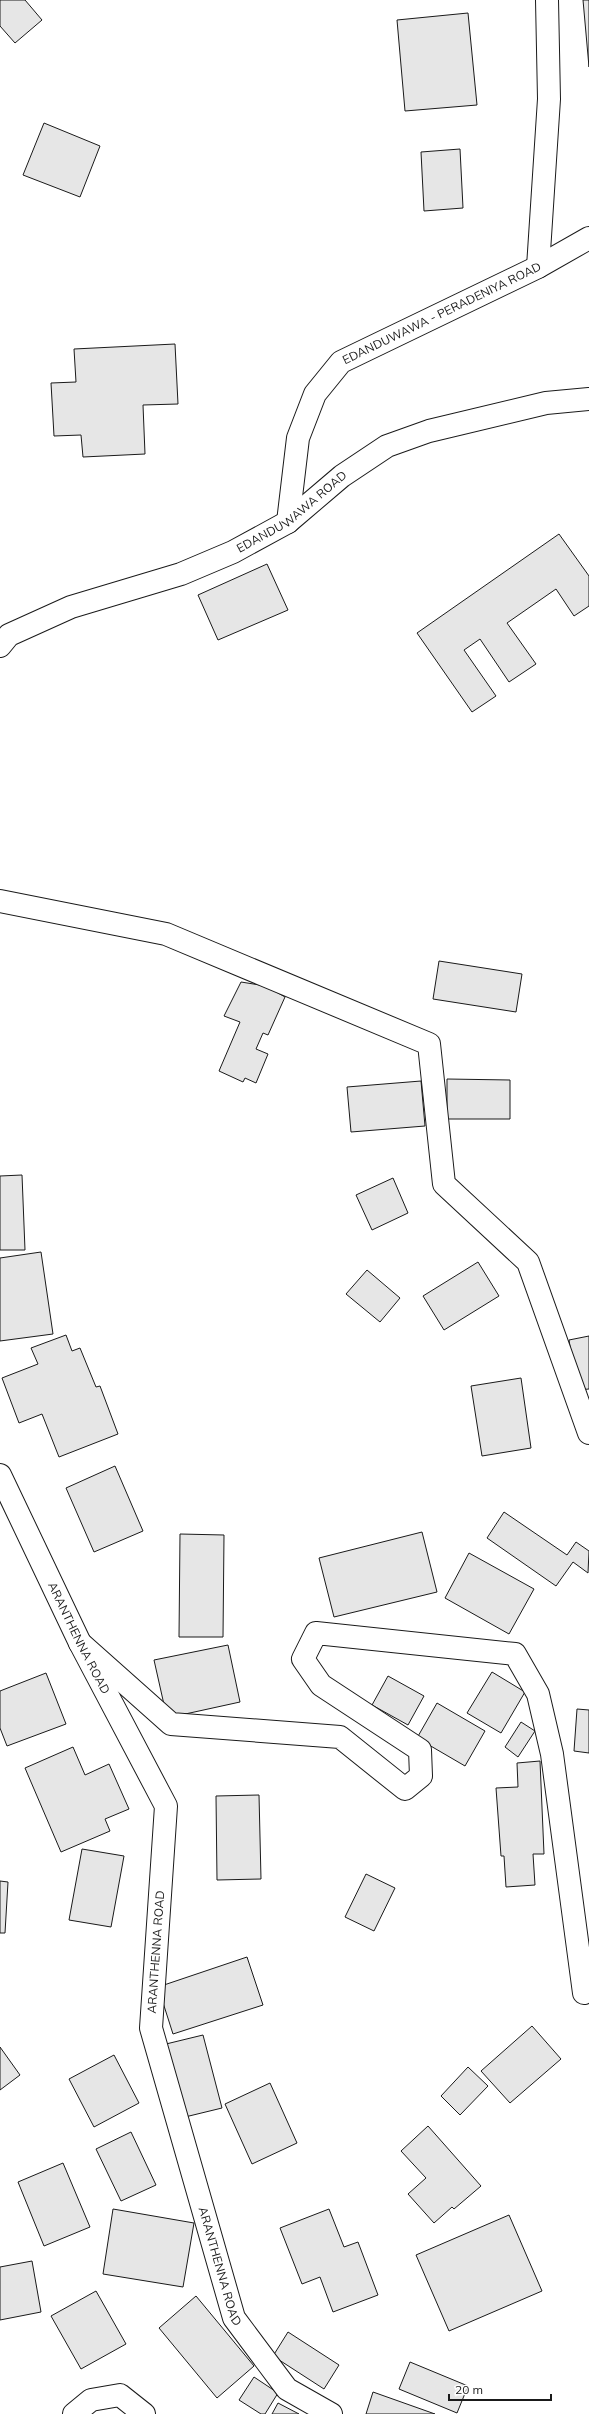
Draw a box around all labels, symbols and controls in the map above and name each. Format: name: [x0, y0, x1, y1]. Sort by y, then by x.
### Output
street label: EDANDUWAWA - PERADENIYA ROAD: [340, 259, 544, 367]
street label: EDANDUWAWA ROAD: [234, 467, 350, 556]
street label: ARANTHENNA ROAD: [45, 1579, 114, 1696]
street label: ARANTHENNA ROAD: [144, 1890, 167, 2014]
street label: ARANTHENNA ROAD: [196, 2205, 245, 2329]
scale bar: [449, 2376, 551, 2402]
text: 20 m: [455, 2382, 483, 2397]

